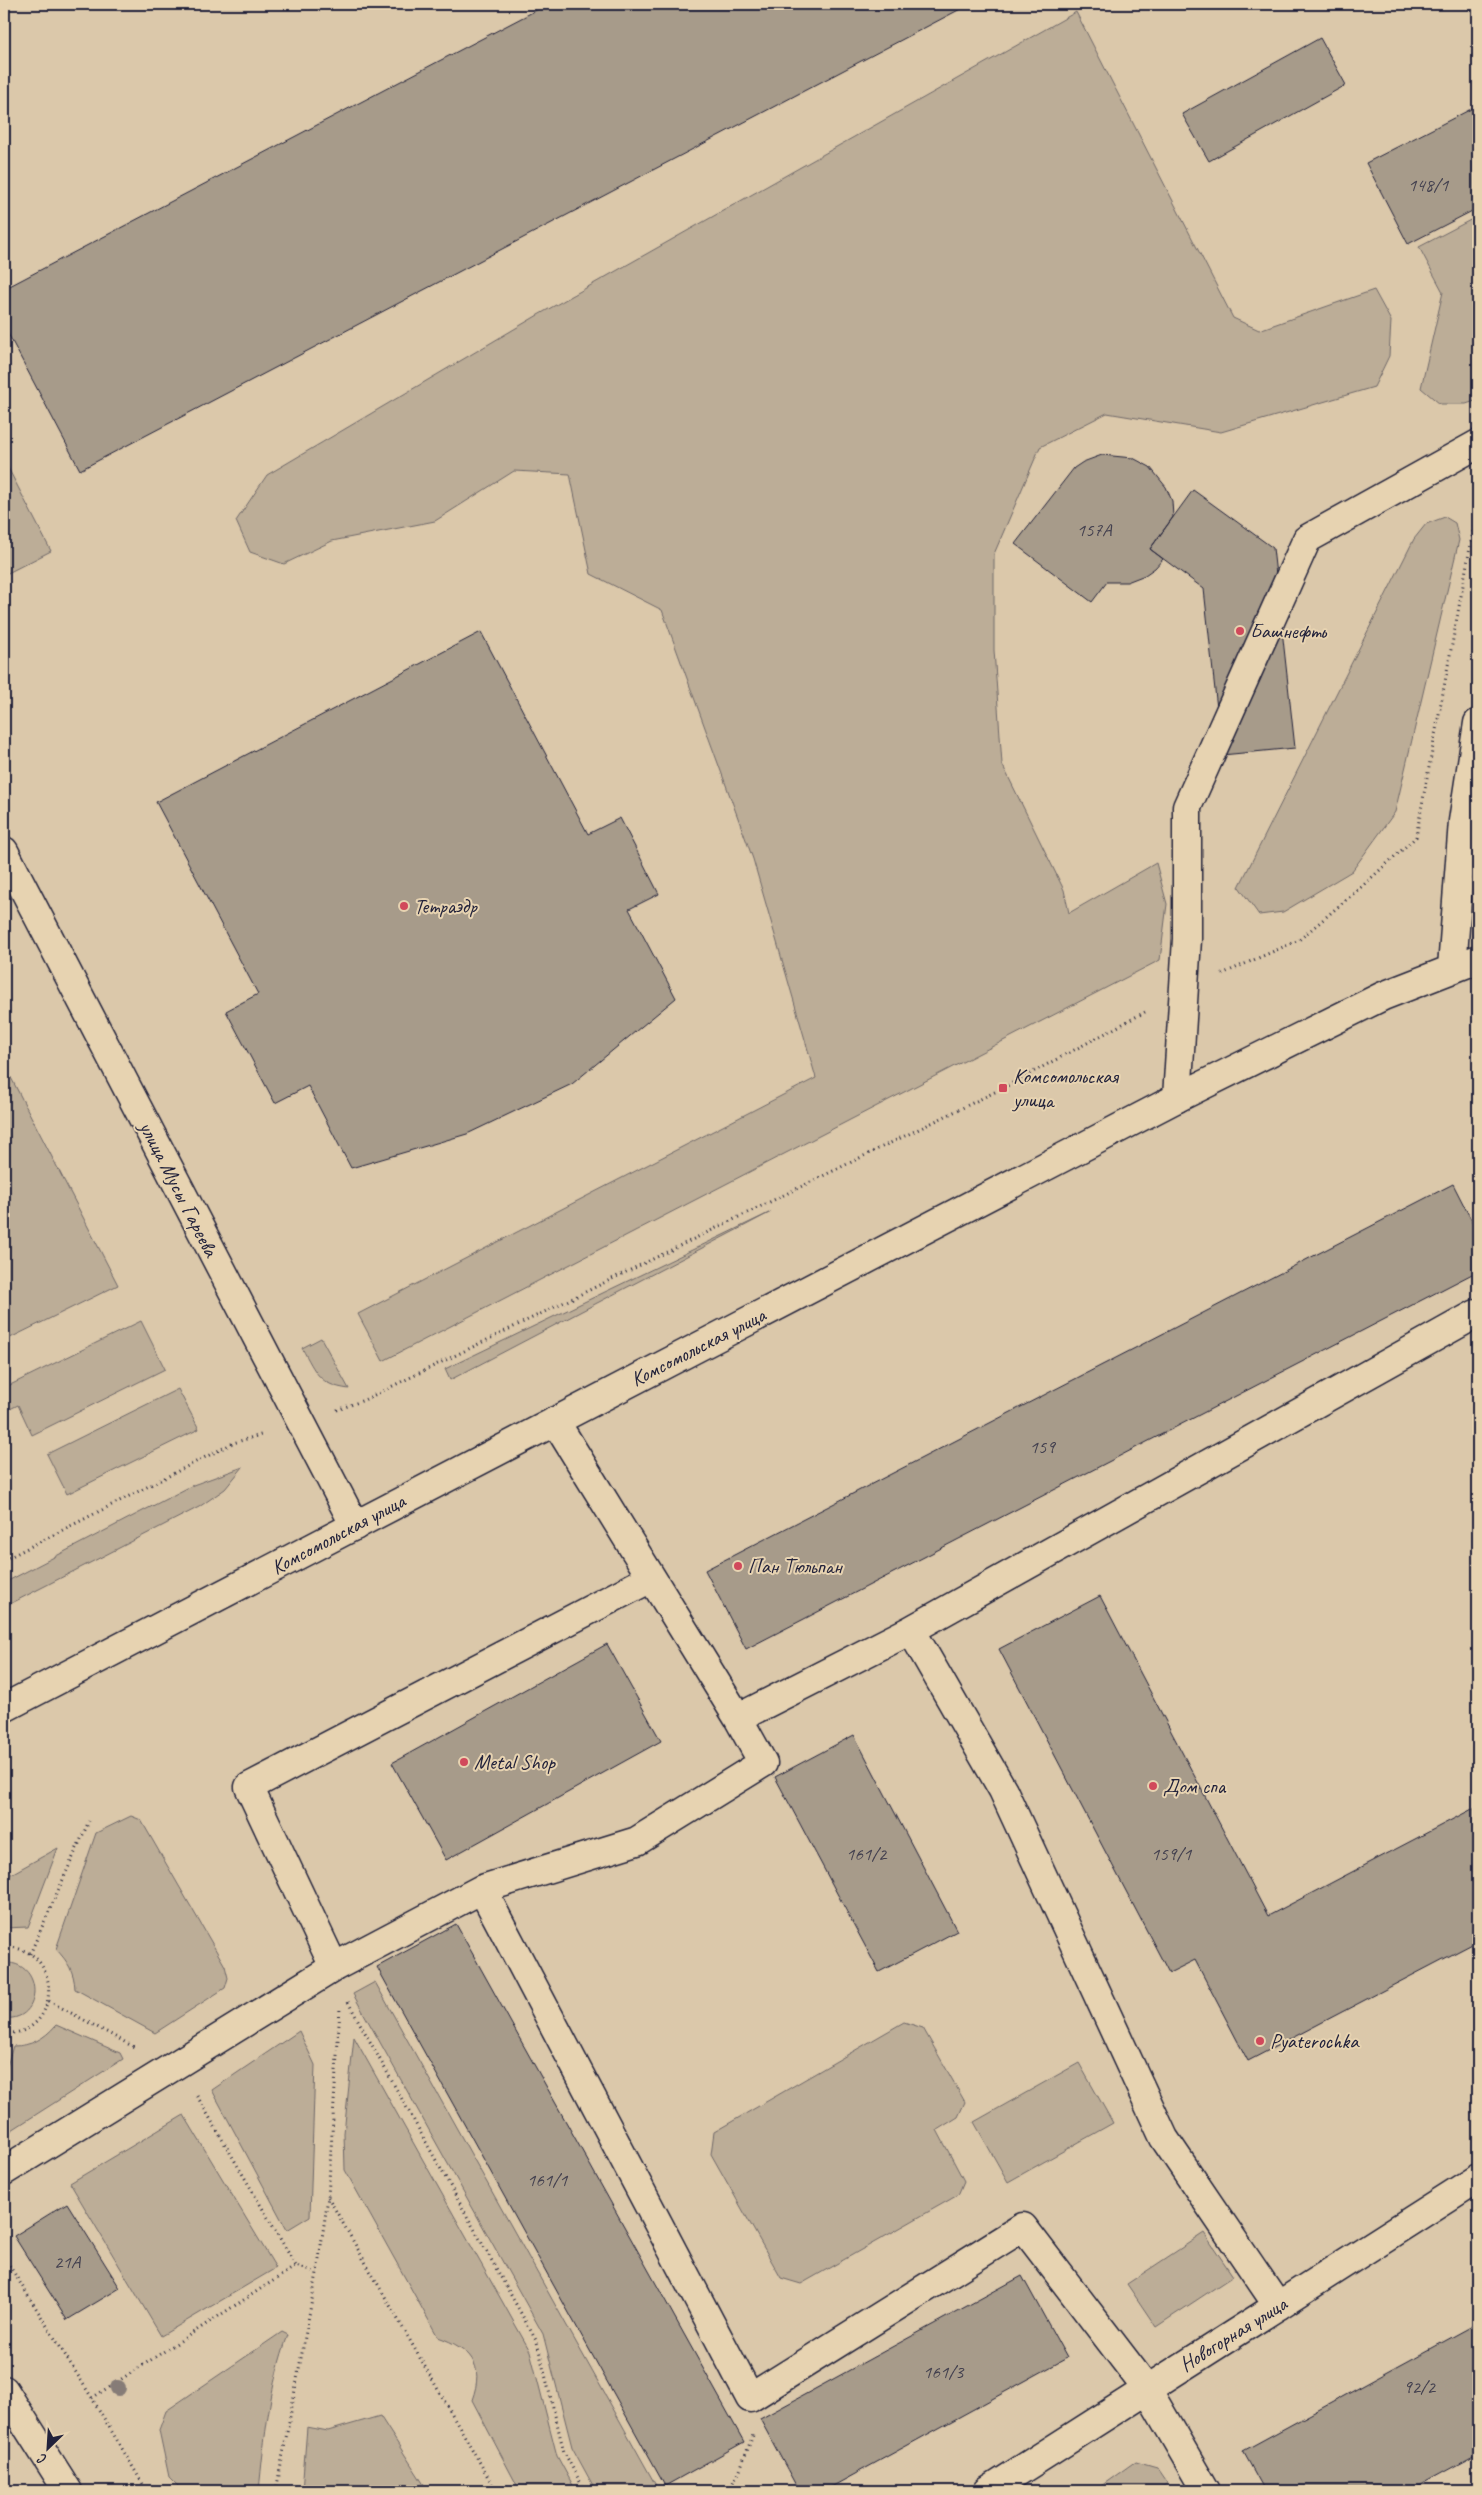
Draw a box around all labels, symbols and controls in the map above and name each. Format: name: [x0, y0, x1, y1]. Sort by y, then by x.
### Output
house number: 148/1: [1408, 173, 1450, 197]
house number: 157А: [1076, 518, 1113, 542]
place label: Башнефть: [1250, 618, 1327, 644]
marker: Башнефть: [1234, 625, 1246, 637]
place label: Тетраэдр: [414, 893, 478, 919]
marker: Тетраэдр: [398, 900, 410, 912]
place label: Комсомольская улица: [1011, 1063, 1119, 1113]
marker: Комсомольская улица: [997, 1082, 1009, 1094]
street label: улица Мусы Гареева: [133, 1115, 225, 1263]
street label: Комсомольская улица: [626, 1301, 771, 1392]
house number: 159: [1029, 1435, 1056, 1459]
street label: Комсомольская улица: [267, 1487, 411, 1580]
place label: Пан Тюльпан: [748, 1553, 843, 1579]
marker: Пан Тюльпан: [732, 1560, 744, 1572]
place label: Metal Shop: [474, 1749, 556, 1775]
marker: Metal Shop: [458, 1756, 470, 1768]
place label: Дом спа: [1163, 1773, 1227, 1799]
marker: Дом спа: [1147, 1780, 1159, 1792]
house number: 161/2: [846, 1842, 888, 1866]
house number: 159/1: [1151, 1842, 1193, 1866]
place label: Pyaterochka: [1270, 2028, 1360, 2054]
marker: Pyaterochka: [1254, 2035, 1266, 2047]
house number: 161/1: [527, 2168, 569, 2192]
house number: 21А: [54, 2250, 82, 2274]
street label: Новогорная улица: [1175, 2290, 1293, 2377]
house number: 161/3: [923, 2360, 965, 2384]
house number: 92/2: [1403, 2375, 1436, 2399]
north arrow: [22, 2422, 72, 2472]
text: С: [34, 2449, 49, 2468]

